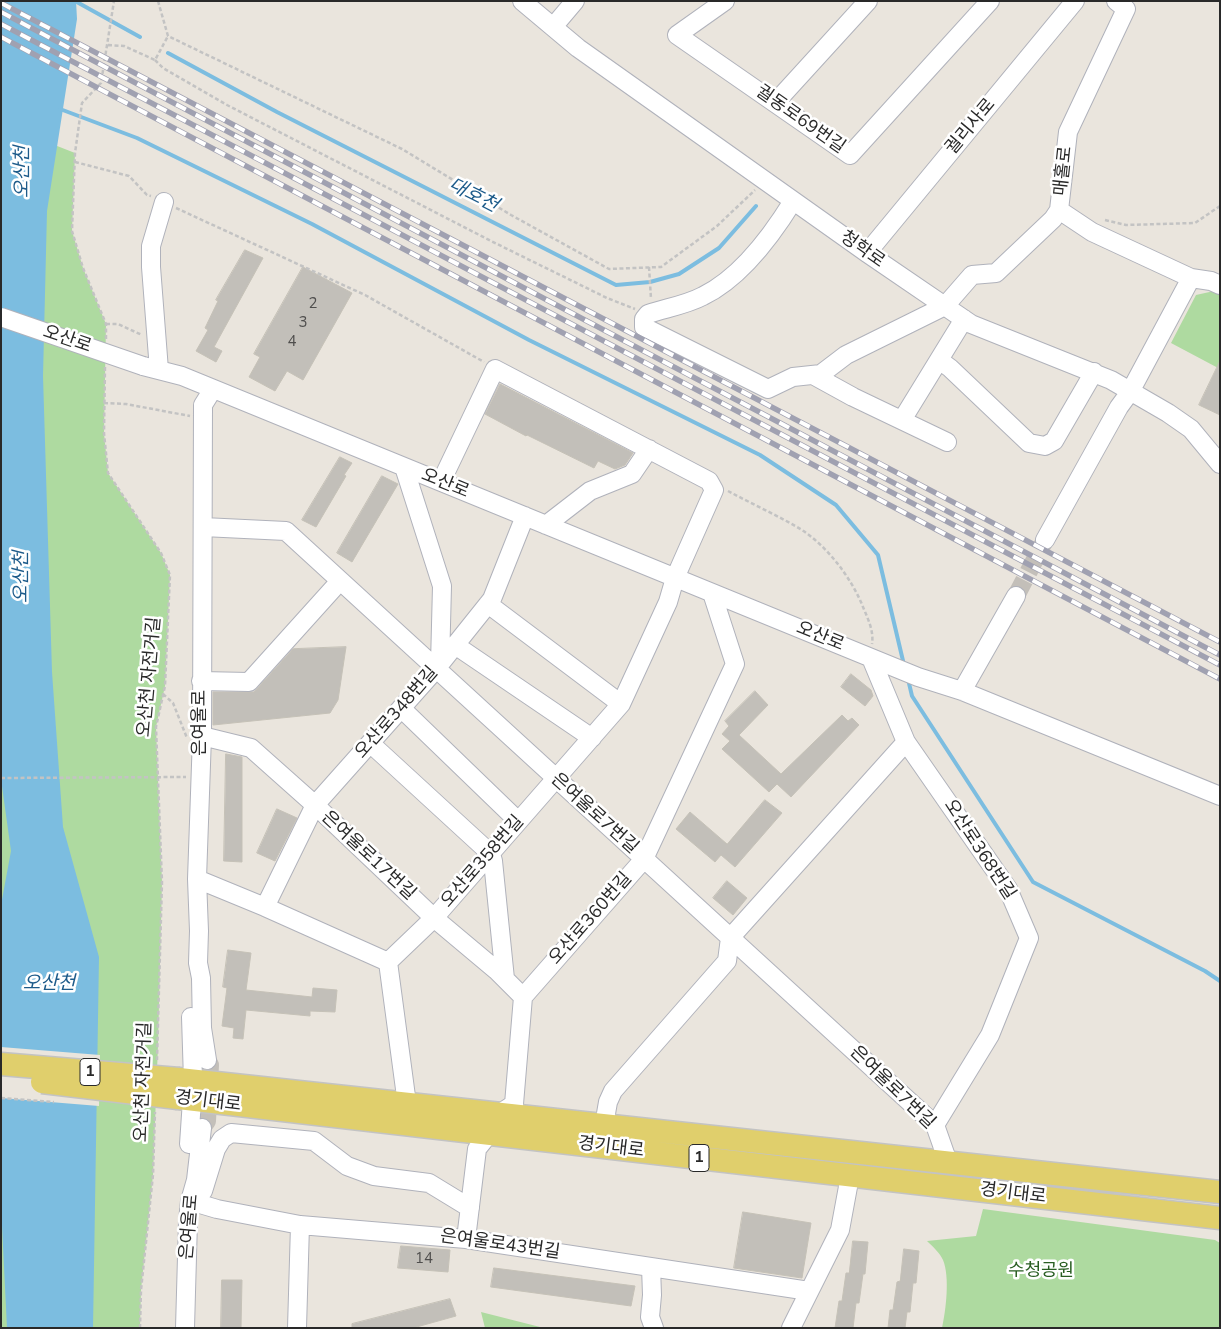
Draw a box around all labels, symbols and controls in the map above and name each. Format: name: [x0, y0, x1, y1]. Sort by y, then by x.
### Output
street label: 궐동로69번길: [751, 81, 849, 159]
street label: 궐리사로: [941, 95, 1001, 159]
street label: 매홀로: [1051, 145, 1077, 197]
water label: 오산천: [12, 146, 34, 198]
water label: 대호천: [444, 174, 502, 218]
street label: 청학로: [835, 227, 889, 273]
house number: 2: [309, 295, 317, 313]
house number: 3: [299, 314, 307, 332]
street label: 오산로: [40, 322, 94, 358]
house number: 4: [288, 333, 296, 351]
street label: 오산로: [418, 465, 472, 503]
water label: 오산천: [11, 551, 33, 603]
street label: 오산천 자전거길: [134, 616, 166, 738]
street label: 오산로: [793, 618, 847, 656]
street label: 오산로348번길: [351, 662, 443, 764]
street label: 은여울로: [190, 690, 212, 756]
street label: 은여울로7번길: [546, 769, 642, 859]
street label: 오산로368번길: [939, 796, 1019, 904]
street label: 은여울로17번길: [316, 807, 420, 905]
street label: 오산로358번길: [437, 811, 529, 913]
street label: 오산로360번길: [545, 868, 637, 970]
water label: 오산천: [23, 973, 75, 995]
street label: 오산천 자전거길: [131, 1021, 157, 1143]
street label: 은여울로7번길: [845, 1042, 939, 1134]
road number: 1: [80, 1058, 100, 1086]
street label: 경기대로: [174, 1087, 242, 1117]
street label: 경기대로: [577, 1133, 645, 1163]
road number: 1: [689, 1144, 709, 1172]
street label: 경기대로: [979, 1179, 1047, 1209]
street label: 은여울로: [176, 1193, 204, 1261]
street label: 은여울로43번길: [439, 1226, 561, 1264]
house number: 14: [415, 1250, 433, 1268]
park label: 수청공원: [1008, 1261, 1074, 1283]

